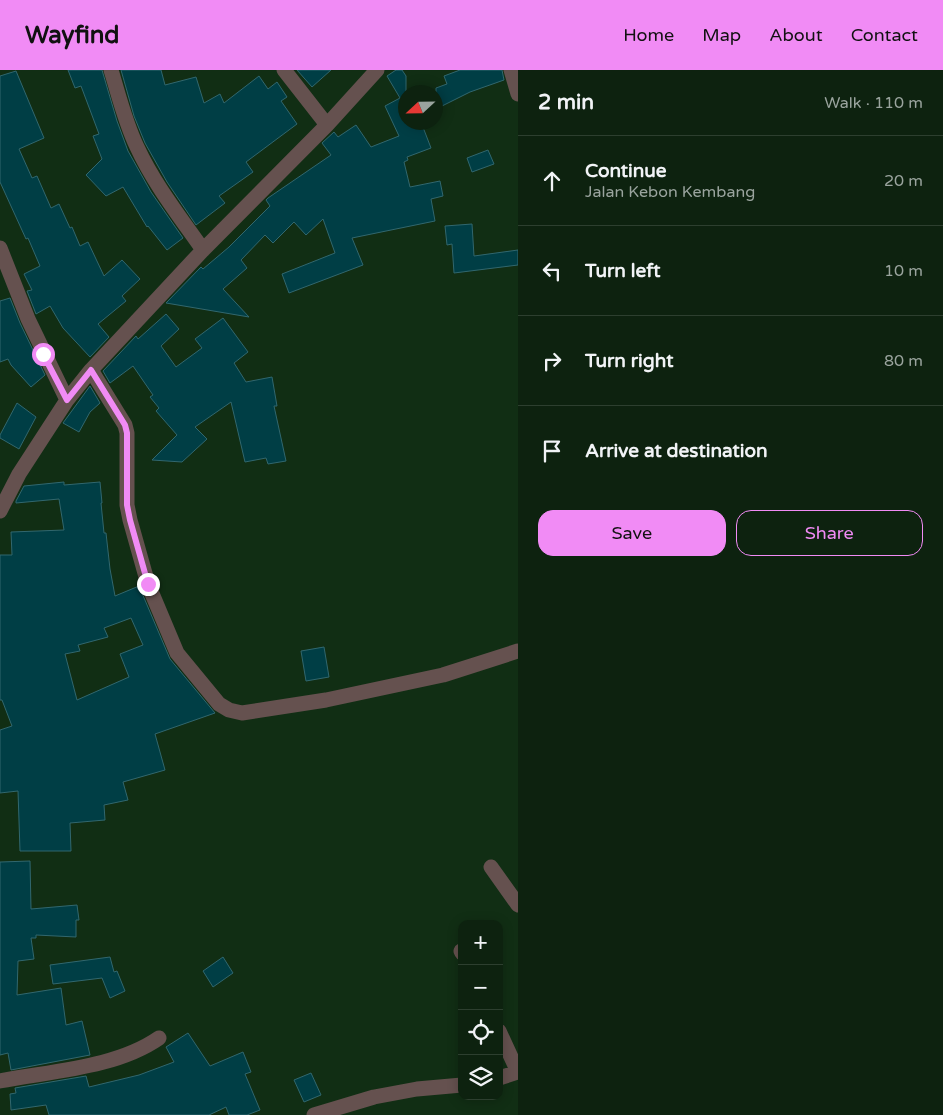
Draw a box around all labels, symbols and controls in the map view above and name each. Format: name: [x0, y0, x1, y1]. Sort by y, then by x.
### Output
text: Wayfind: [25, 21, 120, 50]
text: Home: [623, 24, 674, 46]
text: Map: [702, 24, 741, 46]
text: About: [769, 24, 823, 46]
text: Contact: [851, 24, 918, 46]
north arrow: [398, 85, 443, 130]
text: 2 min: [538, 90, 594, 115]
text: Walk · 110 m: [824, 93, 923, 113]
text: Continue: [585, 160, 667, 182]
icon: ahead: [538, 167, 566, 195]
text: 20 m: [884, 171, 923, 191]
text: Jalan Kebon Kembang: [585, 182, 755, 202]
icon: left: [538, 257, 566, 285]
text: Turn left: [585, 260, 661, 282]
text: 10 m: [884, 261, 923, 281]
route start: [32, 343, 55, 366]
icon: right: [538, 347, 566, 375]
text: Turn right: [585, 350, 673, 372]
text: 80 m: [884, 351, 923, 371]
icon: arrive: [538, 437, 566, 465]
text: Arrive at destination: [585, 440, 768, 462]
button: Save: [538, 510, 726, 556]
button: Share: [736, 510, 923, 556]
route end: [137, 573, 160, 596]
map controls: [458, 920, 503, 1100]
button: +: [458, 920, 503, 965]
button: −: [458, 965, 503, 1010]
button: locate: [458, 1010, 503, 1055]
button: layers: [458, 1055, 503, 1100]

